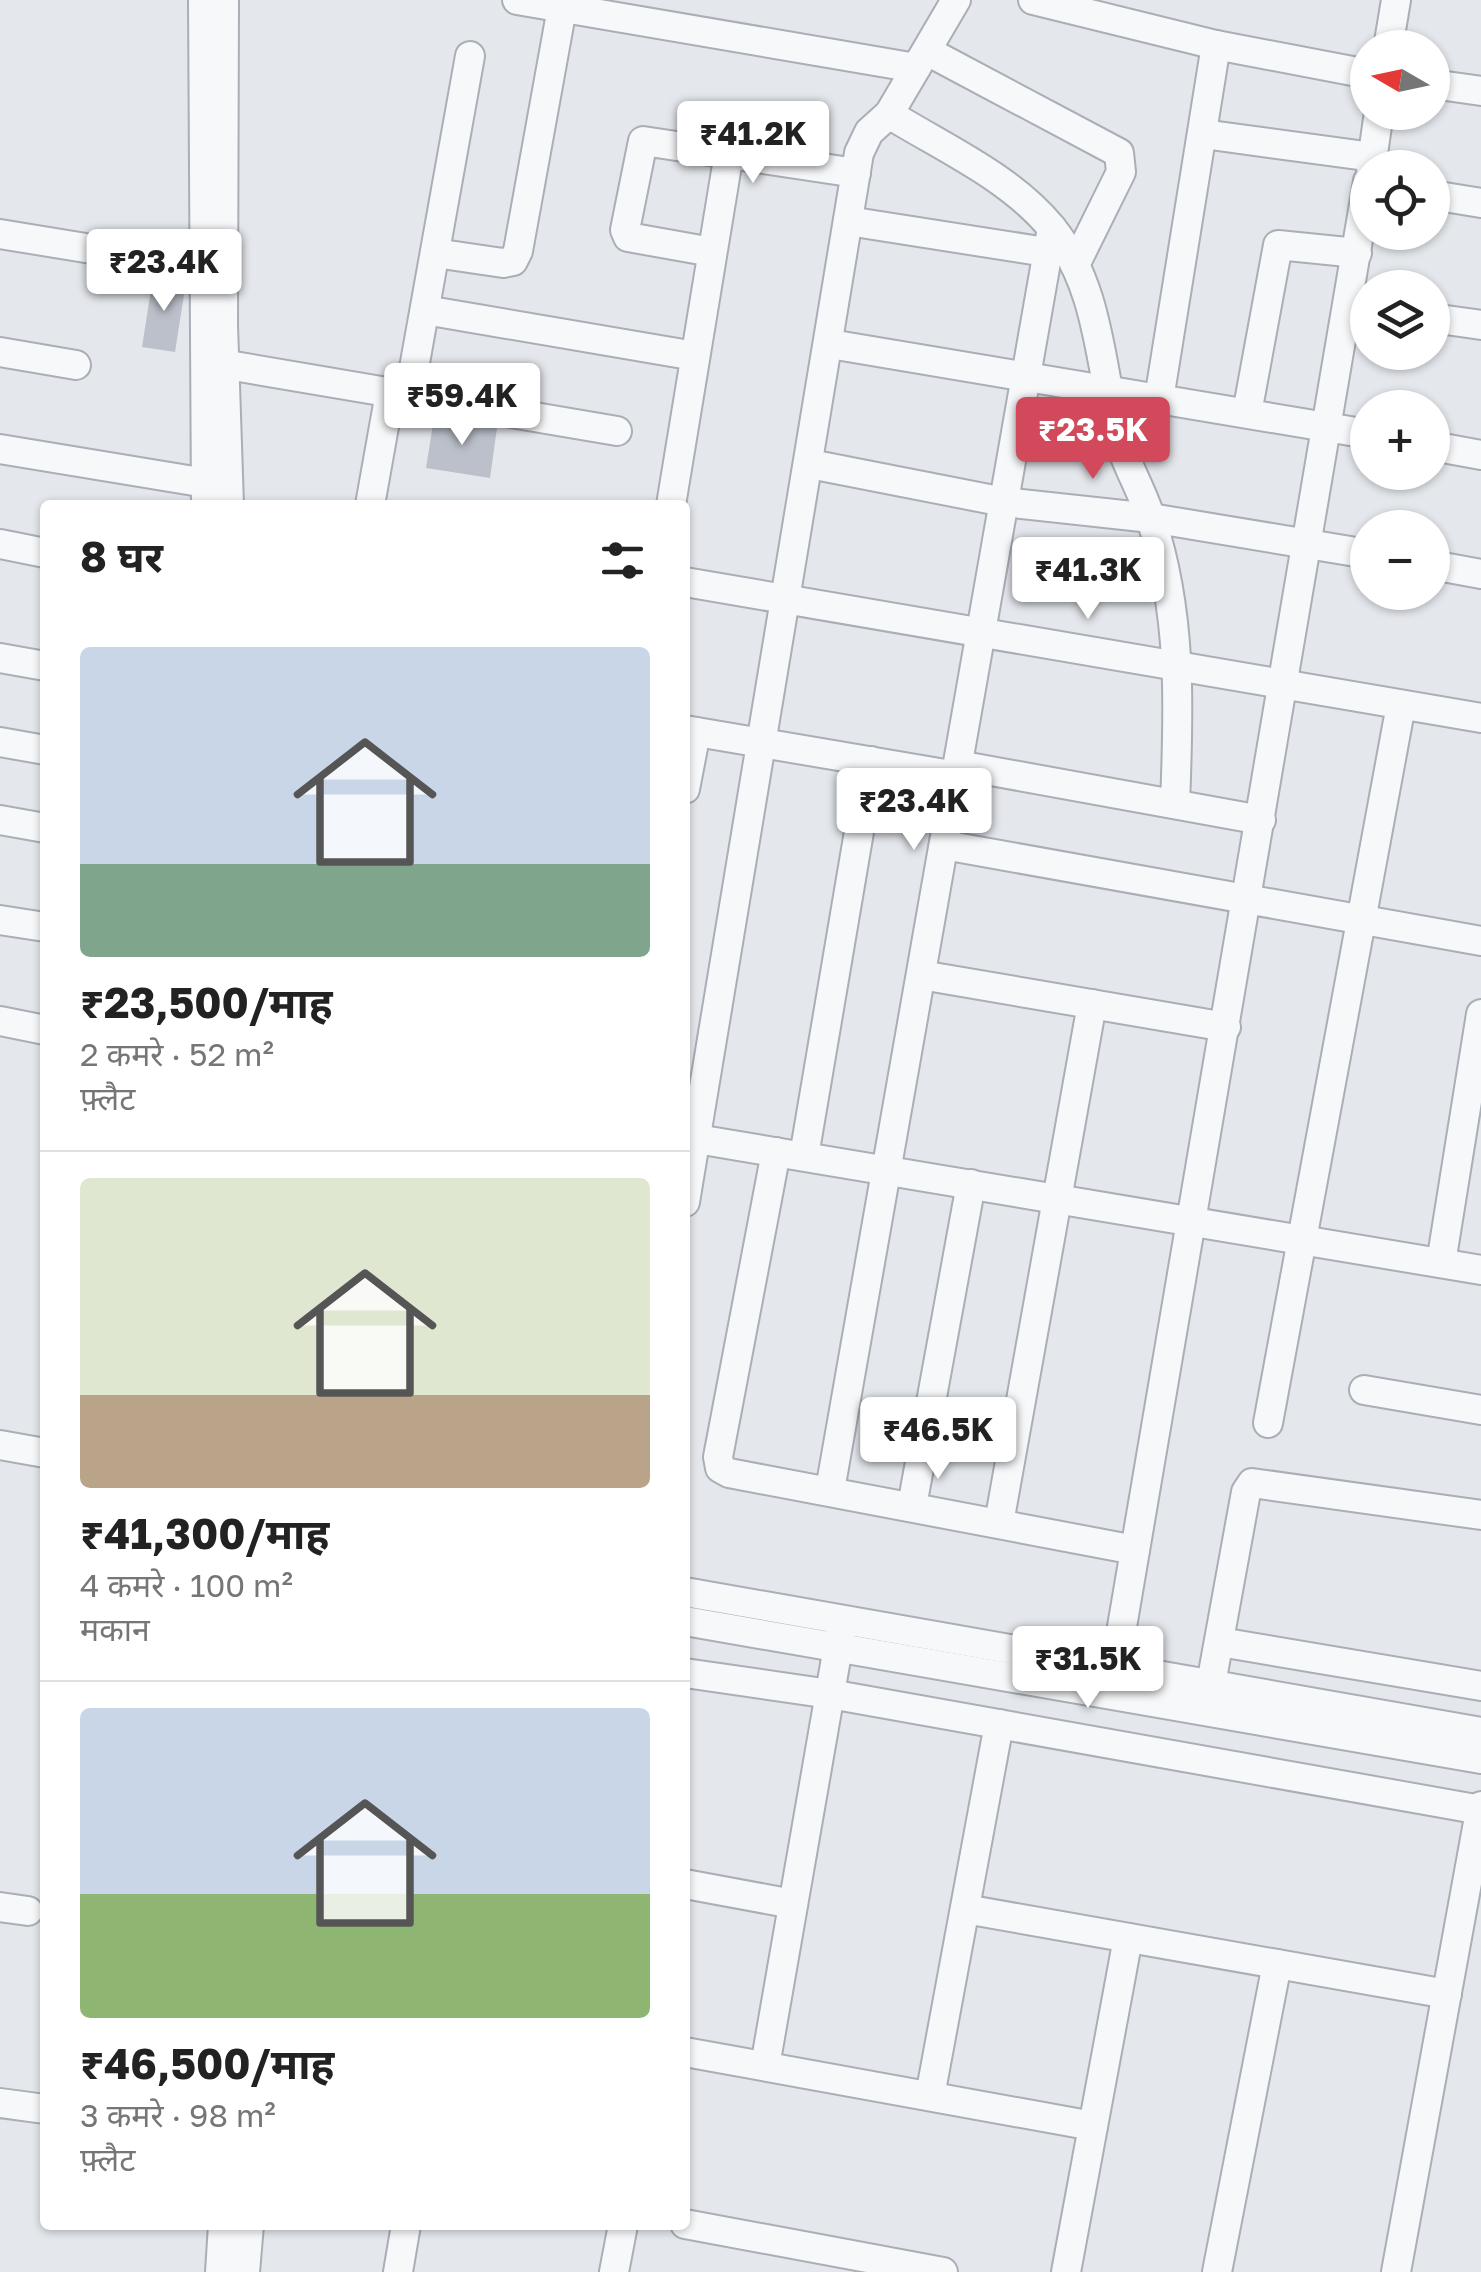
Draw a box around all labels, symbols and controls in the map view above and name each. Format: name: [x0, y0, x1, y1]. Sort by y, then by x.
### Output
north arrow: [1350, 30, 1450, 130]
map controls: [1350, 30, 1450, 610]
pin: ₹41.2K: [672, 101, 834, 186]
text: ₹41.2K: [699, 114, 807, 152]
button: locate: [1350, 150, 1450, 250]
pin: ₹23.4K: [83, 229, 245, 314]
text: ₹23.4K: [109, 242, 219, 280]
button: layers: [1350, 270, 1450, 370]
pin: ₹59.4K: [381, 363, 543, 448]
text: ₹59.4K: [406, 376, 518, 414]
button: +: [1350, 390, 1450, 490]
pin: ₹23.5K: [1012, 397, 1174, 482]
text: ₹23.5K: [1038, 410, 1148, 448]
button: −: [1350, 510, 1450, 610]
text: 8 घर: [80, 531, 163, 581]
icon: filters: [595, 533, 650, 588]
pin: ₹41.3K: [1007, 537, 1169, 622]
text: ₹41.3K: [1034, 550, 1142, 588]
icon: home: [275, 712, 455, 892]
pin: ₹23.4K: [833, 768, 995, 853]
text: ₹23.4K: [859, 781, 969, 819]
text: ₹23,500/माह: [80, 977, 333, 1027]
text: 2 कमरे · 52 m²: [80, 1035, 274, 1073]
text: फ़्लैट: [80, 1079, 135, 1117]
icon: home: [275, 1243, 455, 1423]
pin: ₹46.5K: [857, 1397, 1019, 1482]
text: ₹46.5K: [882, 1410, 994, 1448]
text: ₹41,300/माह: [80, 1508, 329, 1558]
text: 4 कमरे · 100 m²: [80, 1566, 293, 1604]
text: मकान: [80, 1610, 150, 1648]
pin: ₹31.5K: [1007, 1626, 1169, 1711]
text: ₹31.5K: [1034, 1639, 1142, 1677]
icon: home: [275, 1773, 455, 1953]
text: ₹46,500/माह: [80, 2038, 334, 2088]
text: 3 कमरे · 98 m²: [80, 2096, 276, 2134]
text: फ़्लैट: [80, 2140, 135, 2178]

